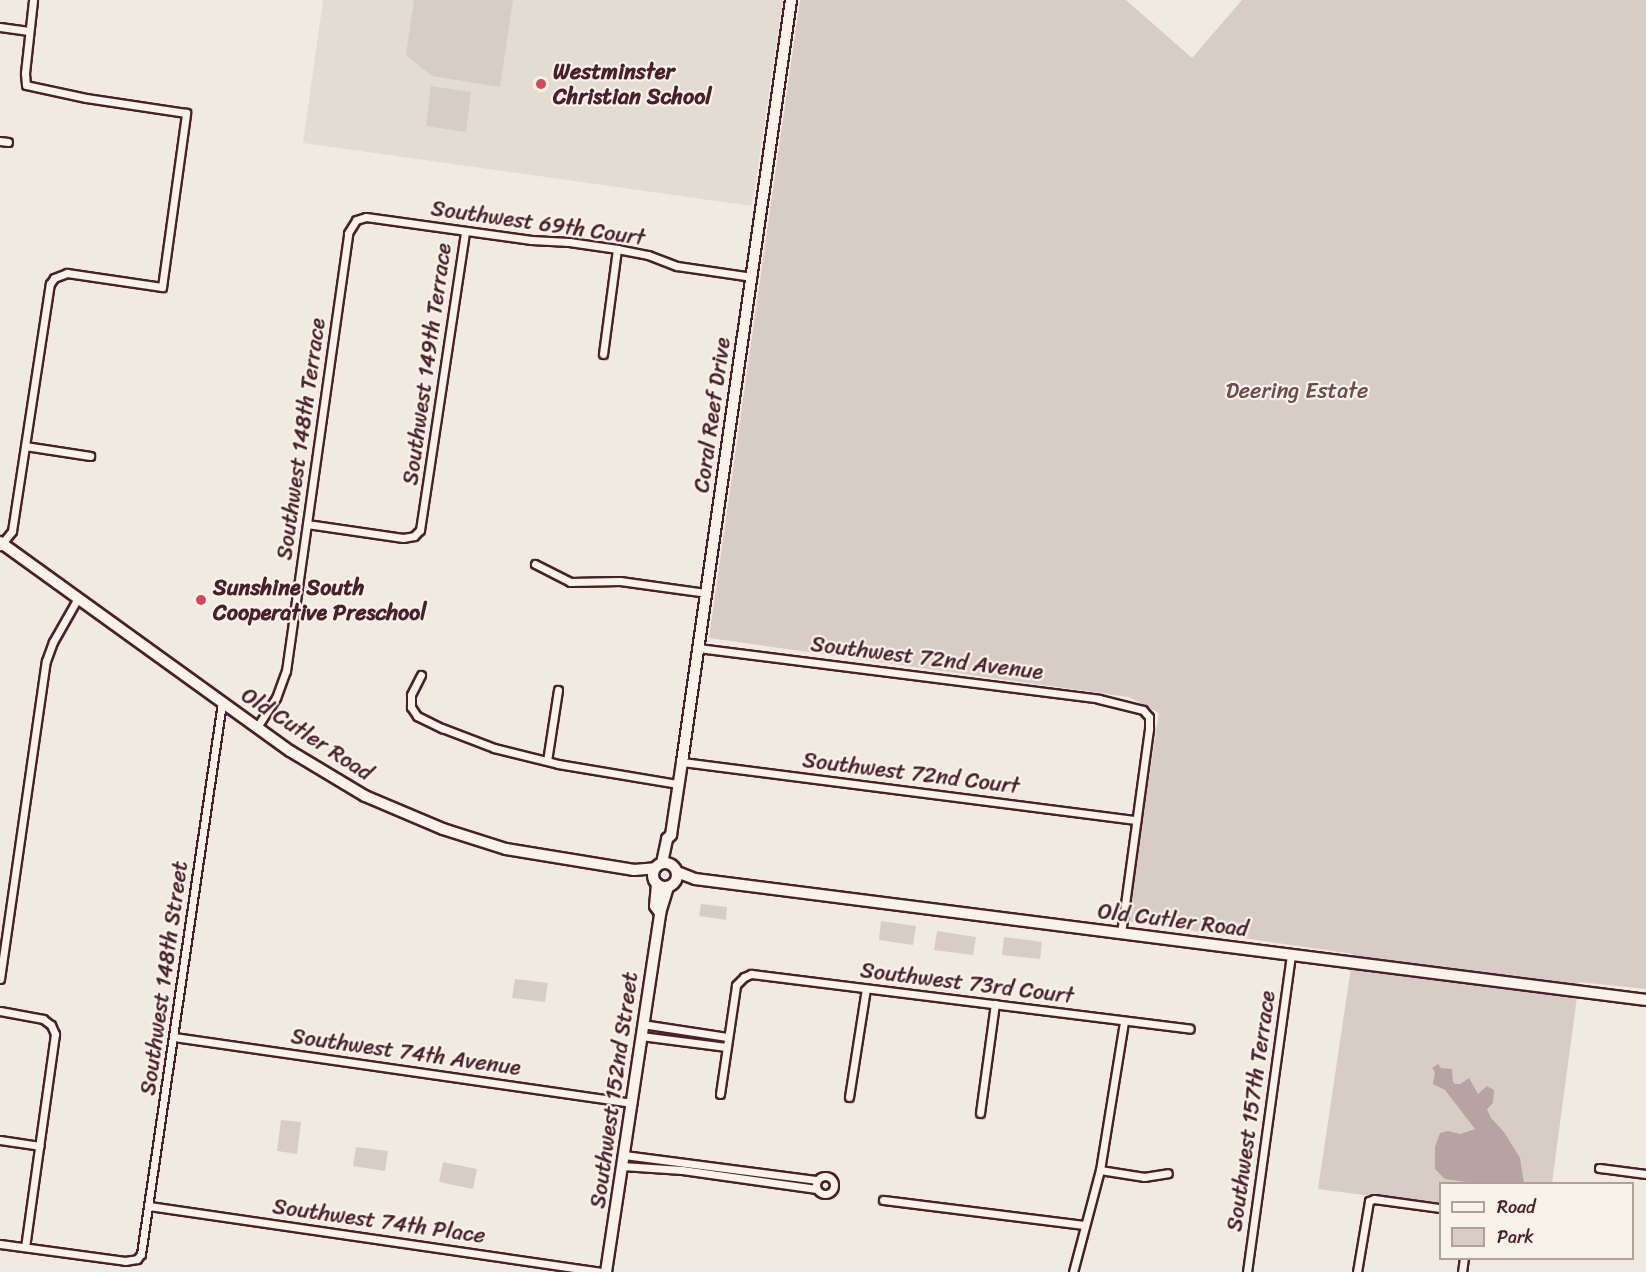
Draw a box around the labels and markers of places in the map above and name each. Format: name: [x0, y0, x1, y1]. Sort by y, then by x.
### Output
place label: Westminster Christian School: [553, 58, 712, 110]
marker: Westminster Christian School: [534, 77, 548, 91]
place label: Sunshine South Cooperative Preschool: [213, 574, 427, 626]
marker: Sunshine South Cooperative Preschool: [194, 593, 208, 607]

